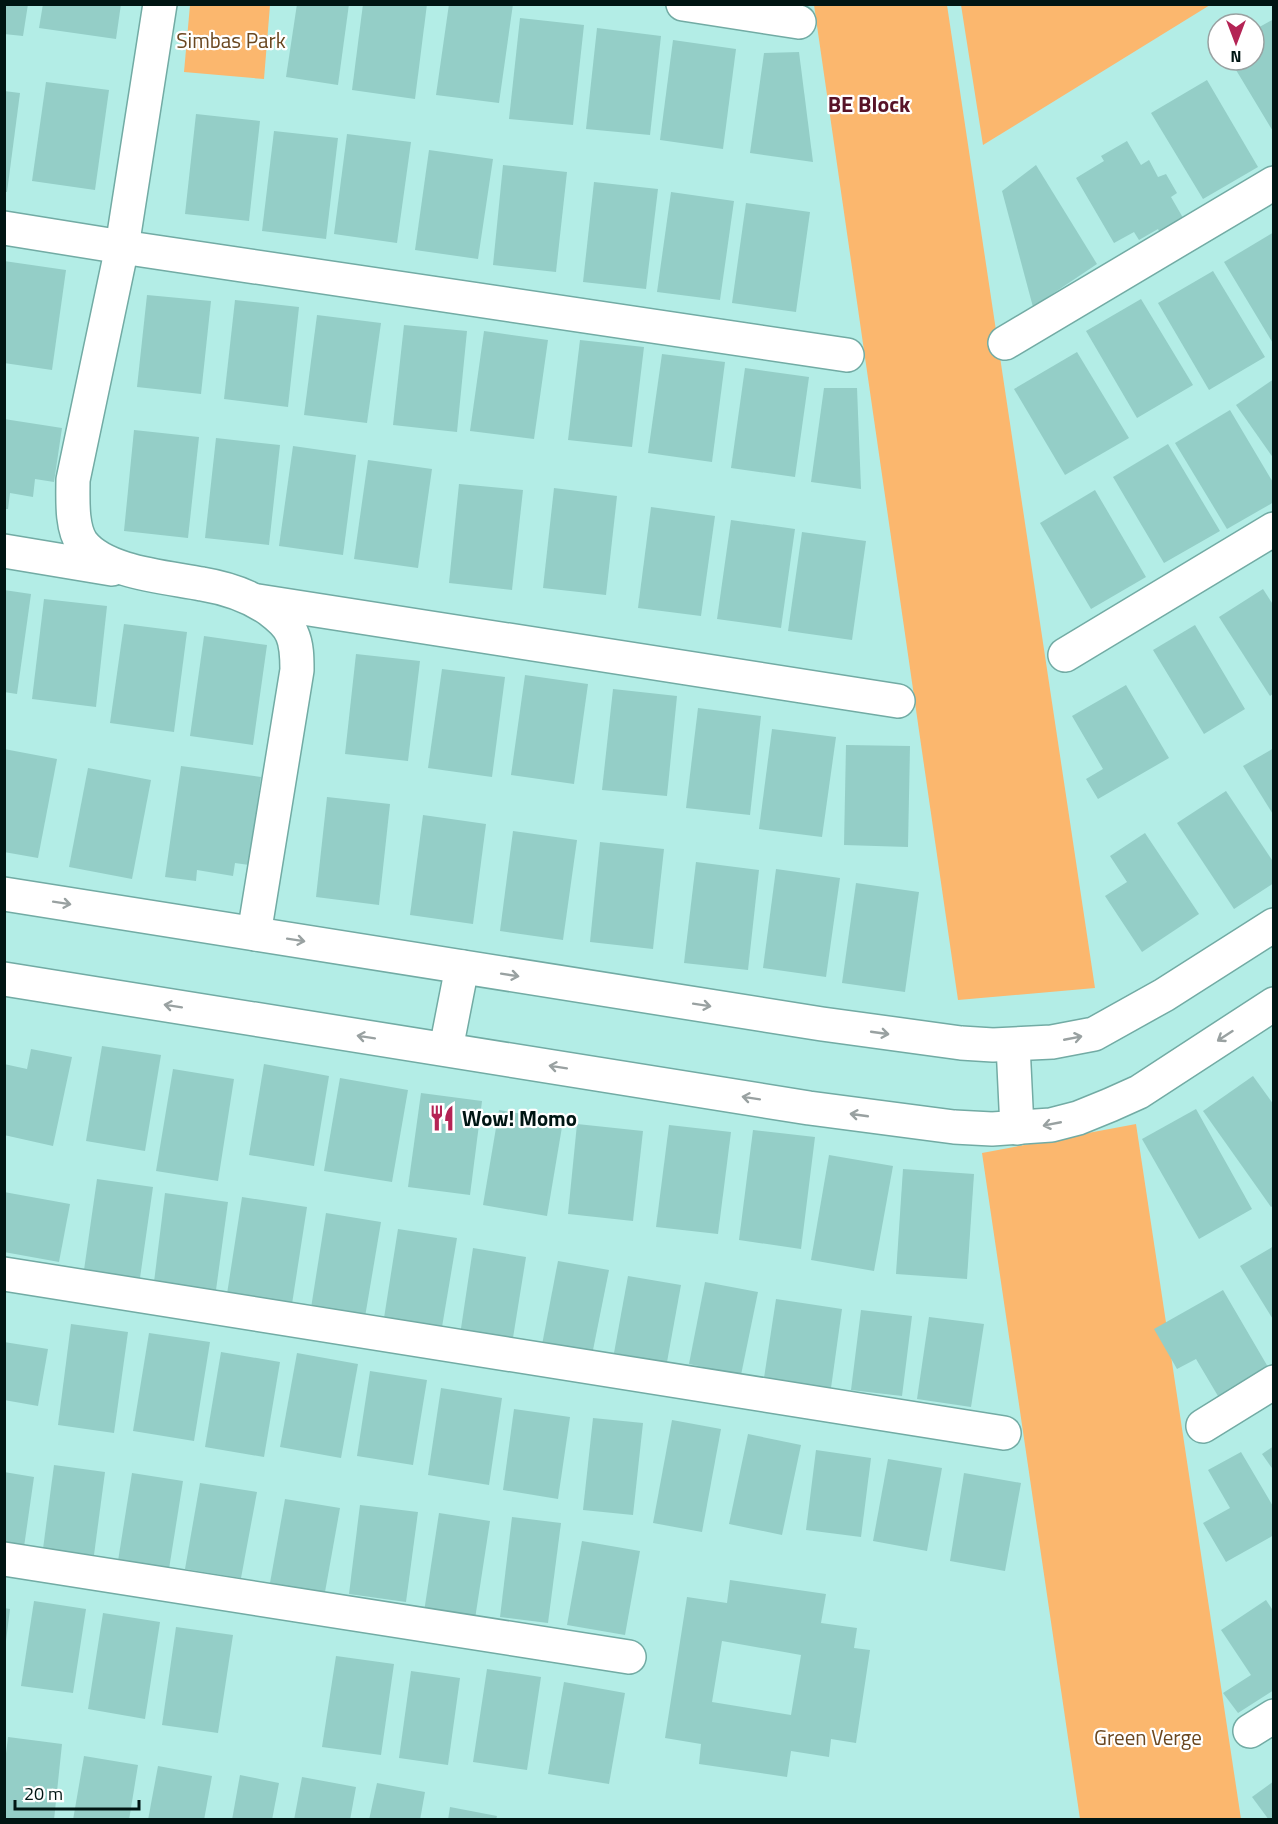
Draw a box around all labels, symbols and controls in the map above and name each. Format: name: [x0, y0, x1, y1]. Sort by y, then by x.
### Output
north arrow: [1206, 12, 1266, 72]
park label: Simbas Park: [176, 24, 286, 56]
text: N: [1230, 45, 1242, 69]
district label: BE Block: [828, 87, 911, 121]
one-way arrow: [52, 898, 72, 909]
one-way arrow: [286, 935, 306, 946]
one-way arrow: [499, 969, 519, 980]
one-way arrow: [164, 1000, 184, 1011]
one-way arrow: [692, 1000, 711, 1011]
one-way arrow: [869, 1027, 889, 1038]
one-way arrow: [1216, 1029, 1233, 1042]
one-way arrow: [357, 1031, 376, 1042]
one-way arrow: [1063, 1032, 1083, 1043]
one-way arrow: [549, 1062, 569, 1073]
one-way arrow: [742, 1093, 761, 1104]
place label: Wow! Momo: [462, 1102, 577, 1134]
restaurant icon: Wow! Momo: [427, 1103, 457, 1133]
one-way arrow: [849, 1109, 869, 1120]
one-way arrow: [1043, 1119, 1063, 1130]
park label: Green Verge: [1094, 1721, 1202, 1753]
scale bar: [15, 1773, 140, 1811]
text: 20 m: [24, 1780, 63, 1807]

